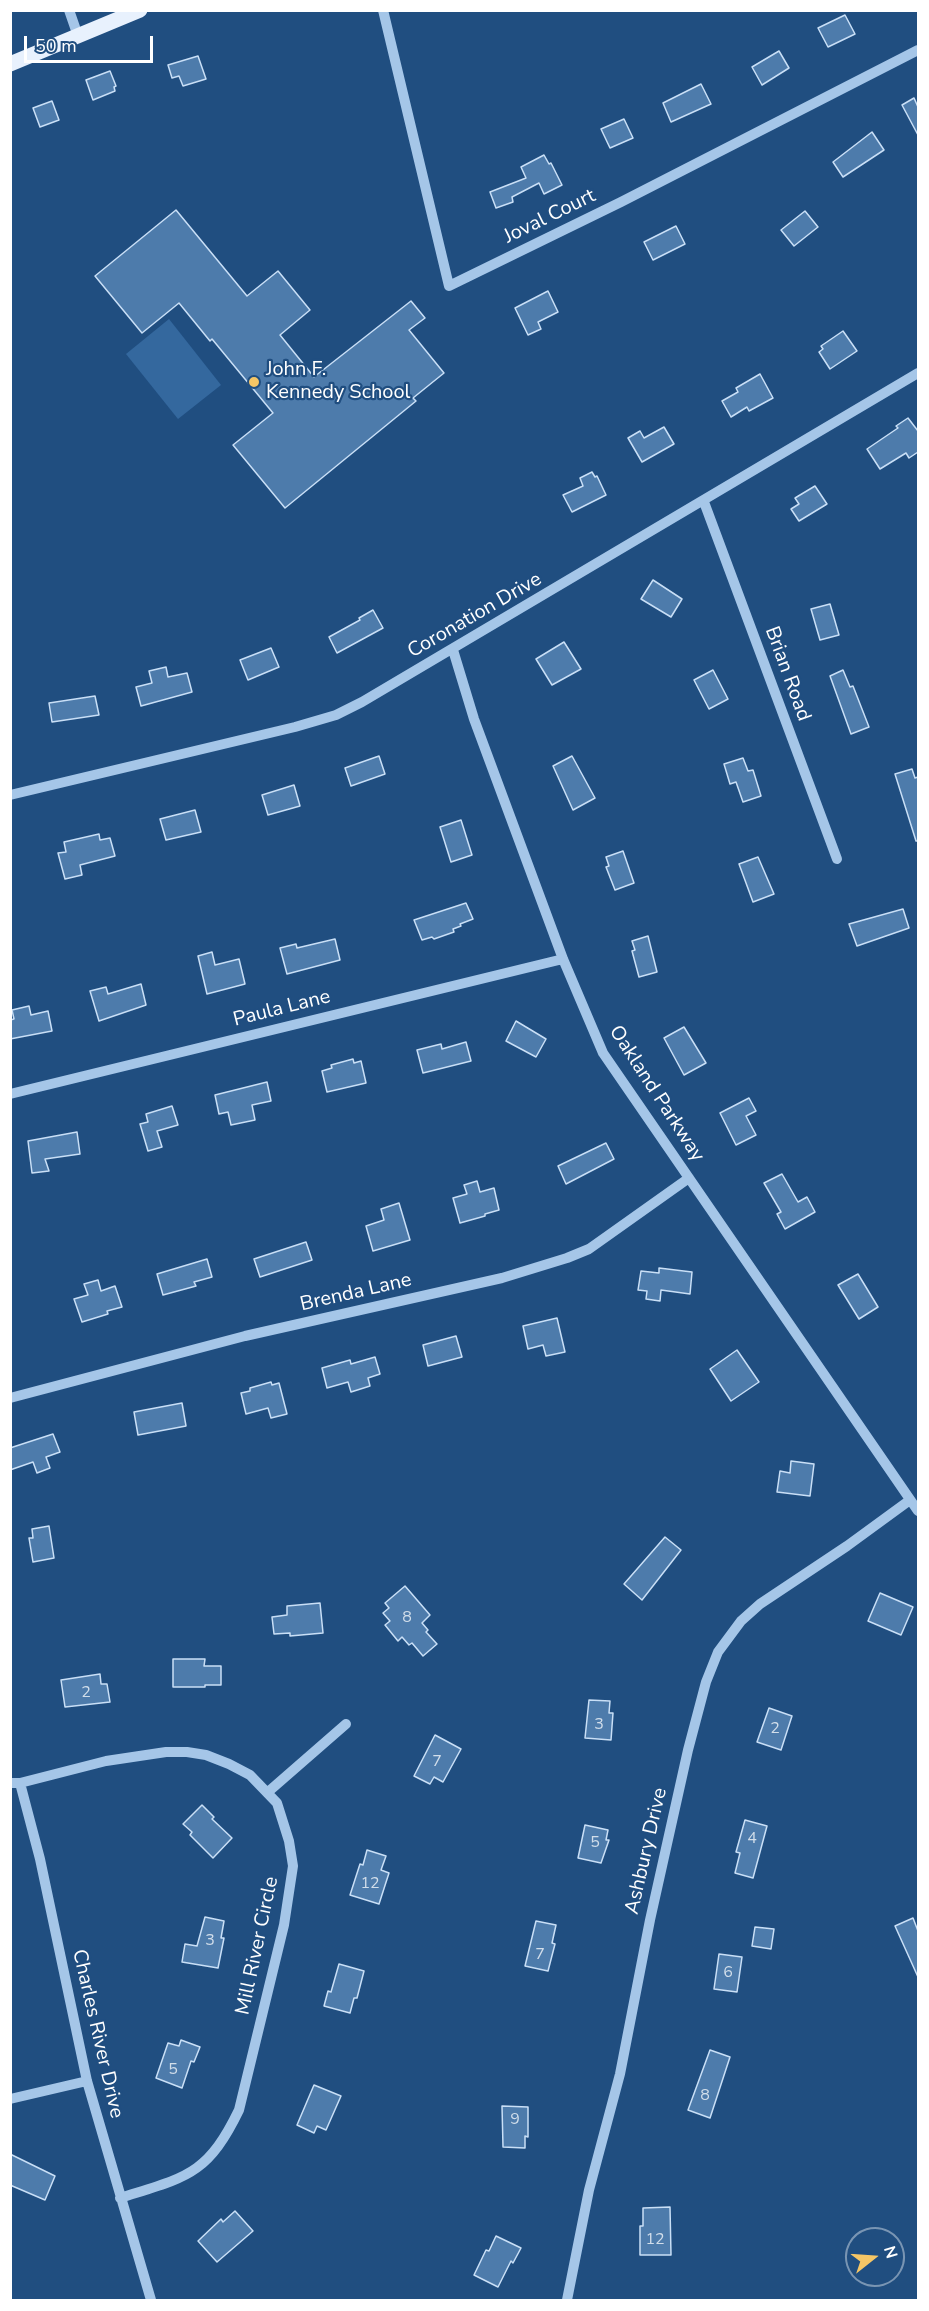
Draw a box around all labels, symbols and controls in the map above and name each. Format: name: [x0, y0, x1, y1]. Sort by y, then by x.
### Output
scale bar: [27, 24, 156, 62]
text: 50 m: [35, 34, 77, 58]
street label: Joval Court: [500, 185, 600, 249]
place label: John F. Kennedy School: [266, 358, 410, 405]
marker: John F. Kennedy School: [247, 375, 261, 389]
street label: Coronation Drive: [404, 568, 546, 664]
street label: Brian Road: [759, 623, 815, 725]
street label: Paula Lane: [231, 985, 333, 1033]
street label: Oakland Parkway: [603, 1021, 709, 1167]
street label: Brenda Lane: [298, 1269, 414, 1317]
house number: 8: [402, 1608, 412, 1628]
house number: 2: [81, 1683, 91, 1703]
house number: 3: [594, 1715, 604, 1735]
house number: 2: [770, 1719, 780, 1739]
house number: 7: [432, 1752, 442, 1772]
street label: Ashbury Drive: [621, 1785, 673, 1917]
house number: 4: [747, 1829, 757, 1849]
house number: 5: [590, 1833, 600, 1853]
house number: 12: [360, 1874, 380, 1894]
street label: Mill River Circle: [232, 1875, 284, 2017]
house number: 3: [205, 1931, 215, 1951]
house number: 7: [535, 1945, 545, 1965]
street label: Charles River Drive: [66, 1947, 128, 2121]
house number: 6: [723, 1963, 733, 1983]
house number: 5: [168, 2060, 178, 2080]
house number: 8: [700, 2086, 710, 2106]
house number: 9: [510, 2110, 520, 2130]
north arrow: [845, 2227, 905, 2287]
house number: 12: [645, 2230, 665, 2250]
text: N: [878, 2243, 903, 2261]

